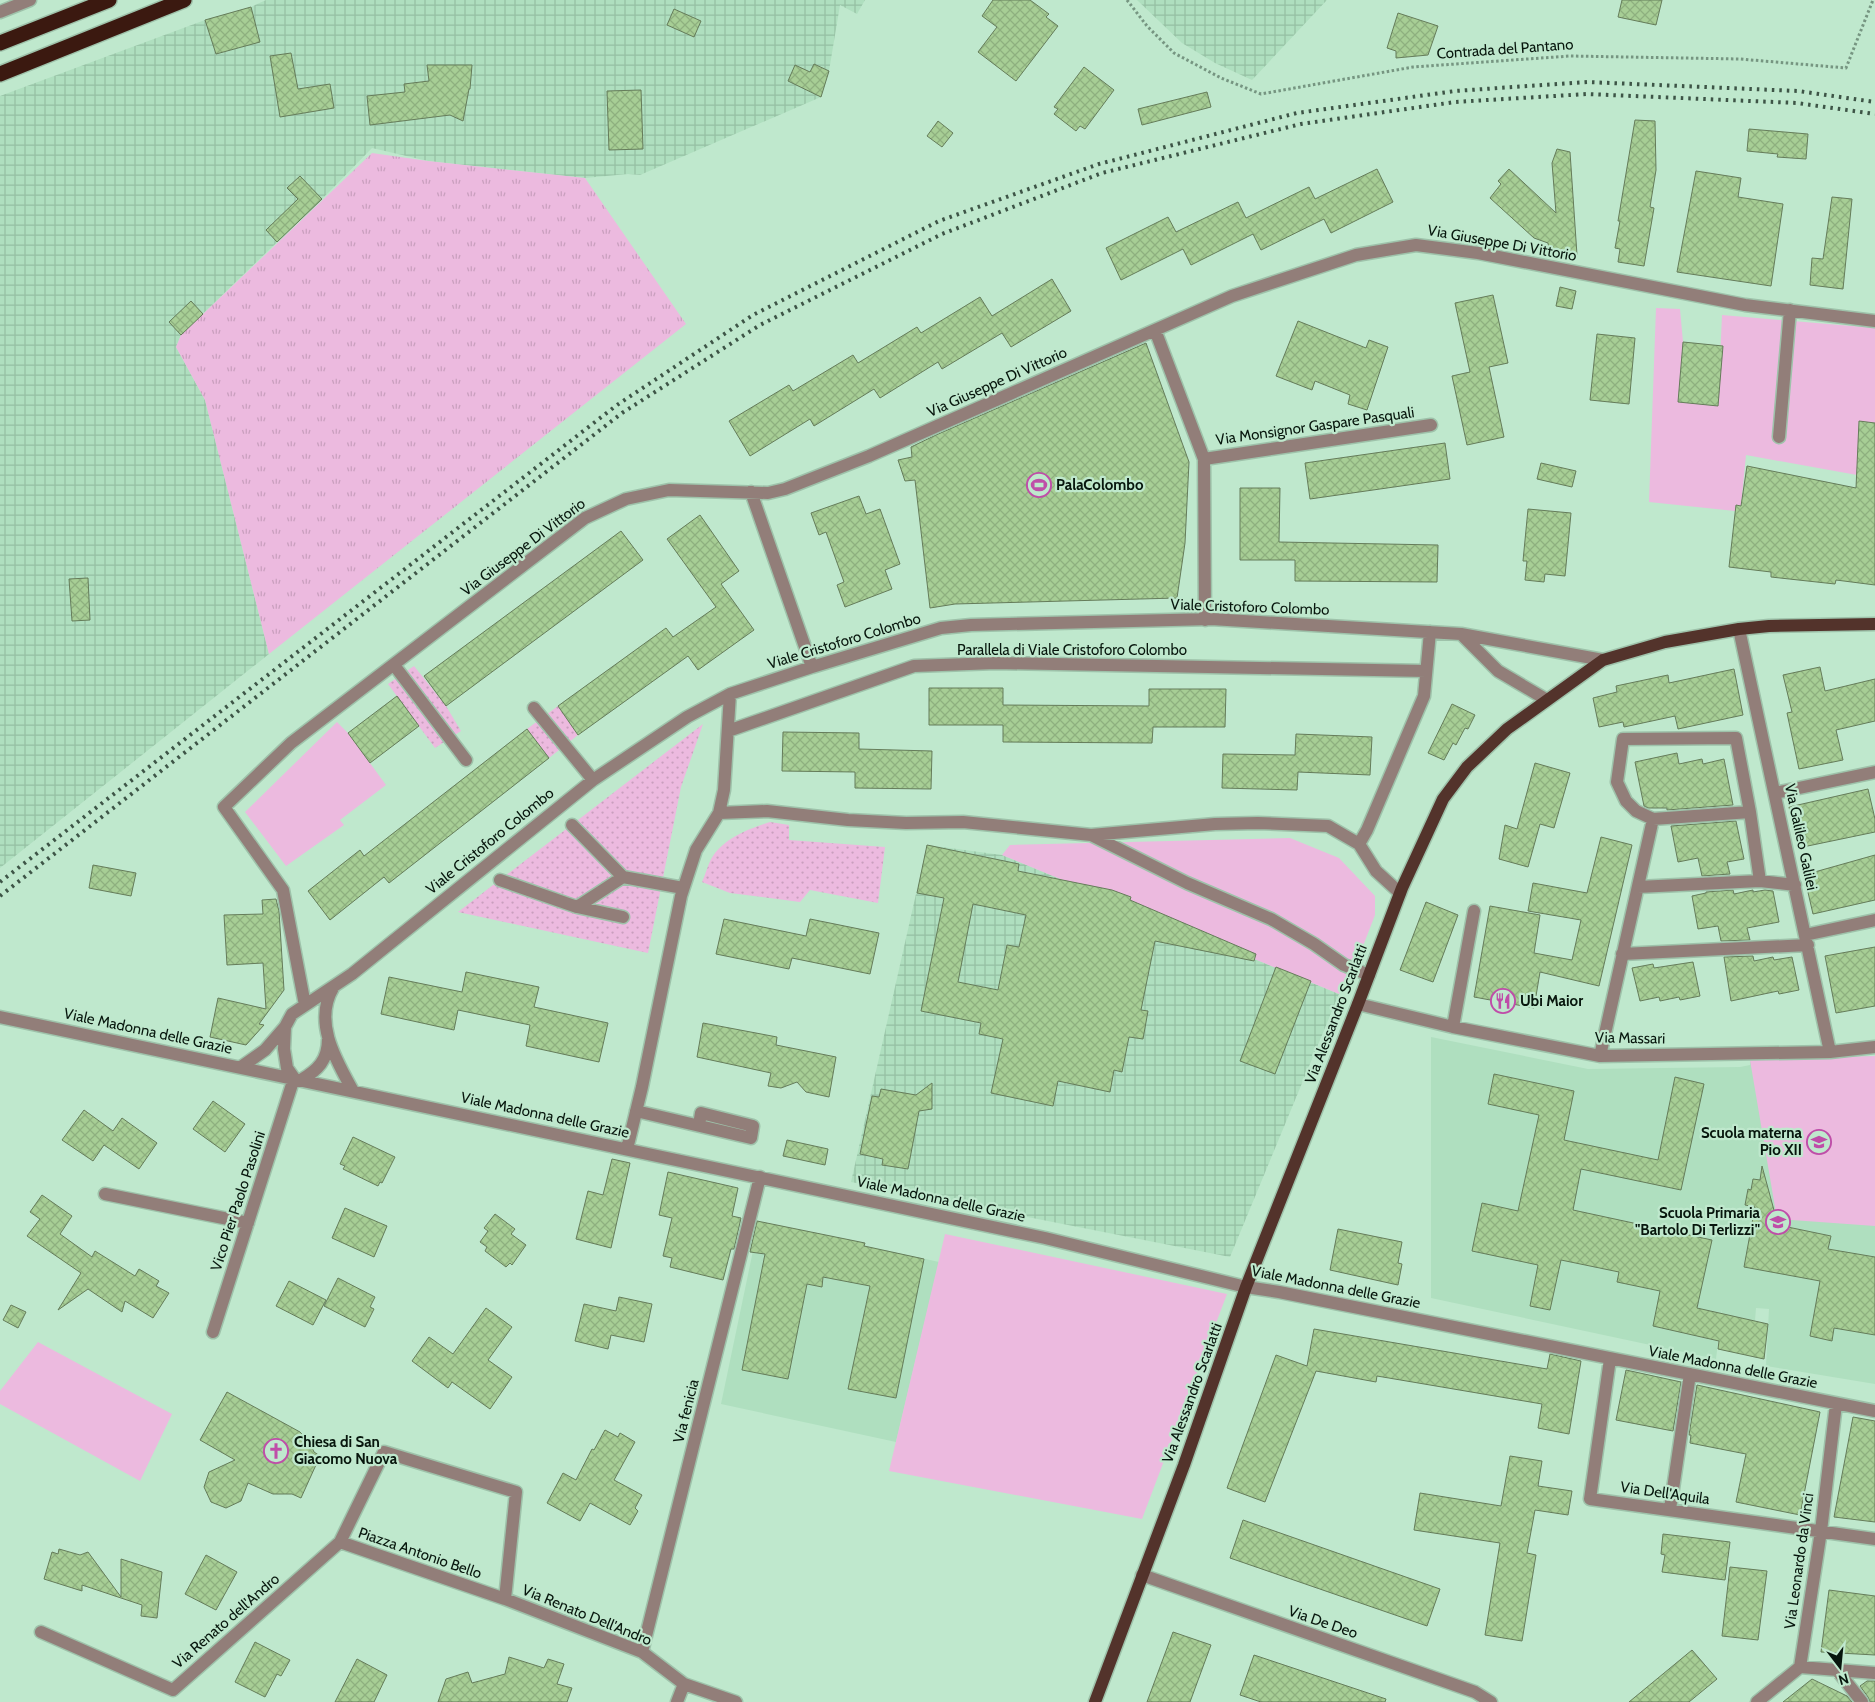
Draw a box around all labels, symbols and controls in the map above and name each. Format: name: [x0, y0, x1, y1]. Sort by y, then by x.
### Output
street label: Contrada del Pantano: [1436, 35, 1574, 63]
street label: Via Giuseppe Di Vittorio: [1426, 221, 1578, 265]
street label: Via Giuseppe Di Vittorio: [924, 343, 1070, 421]
street label: Via Monsignor Gaspare Pasquali: [1215, 403, 1415, 449]
sports icon: PalaColombo: [1026, 472, 1052, 498]
place label: PalaColombo: [1056, 476, 1144, 494]
street label: Via Giuseppe Di Vittorio: [457, 494, 589, 600]
street label: Viale Cristoforo Colombo: [1170, 595, 1330, 619]
street label: Viale Cristoforo Colombo: [765, 609, 923, 673]
street label: Parallela di Viale Cristoforo Colombo: [957, 641, 1187, 659]
street label: Via Galileo Galilei: [1781, 782, 1821, 892]
street label: Viale Cristoforo Colombo: [423, 784, 557, 898]
street label: Via Alessandro Scarlatti: [1301, 942, 1371, 1086]
restaurant icon: Ubi Maior: [1490, 988, 1516, 1014]
place label: Ubi Maior: [1520, 992, 1583, 1010]
street label: Viale Madonna delle Grazie: [62, 1004, 234, 1058]
street label: Via Massari: [1595, 1028, 1665, 1048]
street label: Viale Madonna delle Grazie: [459, 1088, 631, 1142]
place label: Scuola materna Pio XII: [1701, 1124, 1803, 1159]
street label: Vico Pier Paolo Pasolini: [207, 1129, 269, 1273]
school or university icon: Scuola materna Pio XII: [1806, 1129, 1832, 1155]
street label: Viale Madonna delle Grazie: [855, 1172, 1027, 1226]
place label: Scuola Primaria "Bartolo Di Terlizzi": [1635, 1204, 1761, 1239]
school or university icon: Scuola Primaria "Bartolo Di Terlizzi": [1765, 1209, 1791, 1235]
street label: Viale Madonna delle Grazie: [1250, 1262, 1422, 1312]
street label: Via Alessandro Scarlatti: [1158, 1321, 1226, 1465]
street label: Viale Madonna delle Grazie: [1647, 1342, 1819, 1392]
street label: Via fenicia: [669, 1377, 703, 1445]
place label: Chiesa di San Giacomo Nuova: [294, 1433, 398, 1468]
church icon: Chiesa di San Giacomo Nuova: [263, 1438, 289, 1464]
street label: Via Dell'Aquila: [1619, 1478, 1712, 1508]
street label: Via Leonardo da Vinci: [1781, 1492, 1817, 1630]
street label: Piazza Antonio Bello: [356, 1523, 484, 1583]
street label: Via Renato dell'Andro: [169, 1570, 283, 1672]
street label: Via Renato Dell'Andro: [520, 1581, 654, 1649]
street label: Via De Deo: [1286, 1602, 1360, 1642]
north arrow: [1815, 1642, 1865, 1692]
text: N: [1836, 1669, 1851, 1690]

